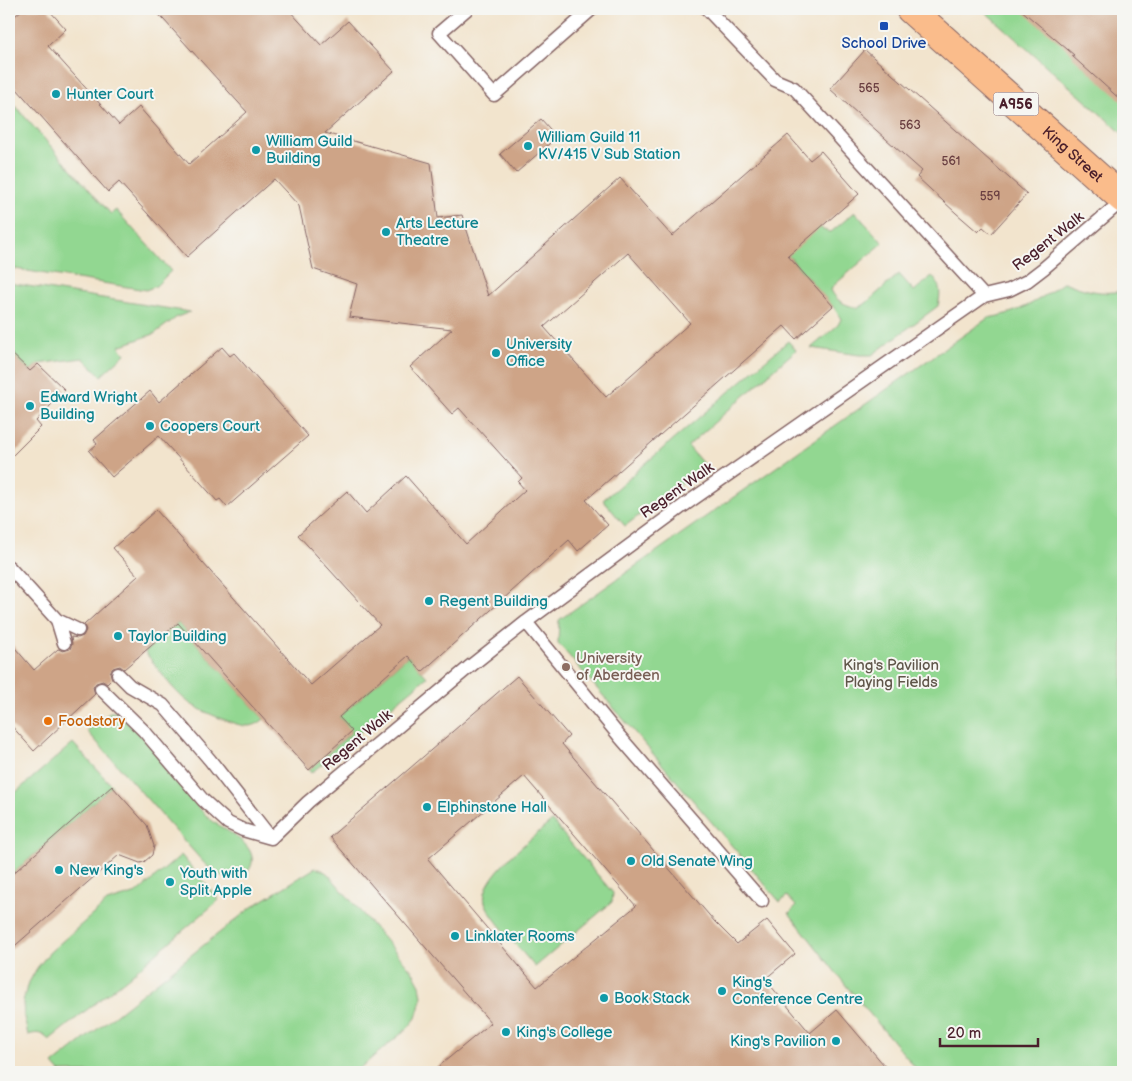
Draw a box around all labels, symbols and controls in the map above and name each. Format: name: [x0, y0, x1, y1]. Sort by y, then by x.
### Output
marker: School Drive: [878, 20, 890, 32]
place label: School Drive: [841, 34, 927, 53]
house number: 565: [858, 81, 880, 96]
place label: Hunter Court: [66, 85, 154, 104]
marker: Hunter Court: [50, 88, 62, 100]
road number: A956: [994, 92, 1038, 116]
house number: 563: [899, 118, 921, 133]
street label: King Street: [1038, 122, 1107, 187]
place label: William Guild 11 KV/415 V Sub Station: [538, 128, 680, 164]
place label: William Guild Building: [266, 132, 353, 168]
marker: William Guild 11 KV/415 V Sub Station: [522, 140, 534, 152]
marker: William Guild Building: [250, 144, 262, 156]
house number: 561: [942, 154, 960, 169]
house number: 559: [980, 189, 1000, 204]
street label: Regent Walk: [1009, 207, 1088, 275]
place label: Arts Lecture Theatre: [396, 214, 479, 250]
marker: Arts Lecture Theatre: [380, 226, 392, 238]
place label: University Office: [506, 335, 572, 371]
marker: University Office: [490, 347, 502, 359]
place label: Edward Wright Building: [40, 388, 138, 424]
marker: Edward Wright Building: [24, 400, 36, 412]
place label: Coopers Court: [160, 417, 260, 436]
marker: Coopers Court: [144, 420, 156, 432]
street label: Regent Walk: [637, 458, 718, 523]
place label: Regent Building: [439, 592, 548, 611]
marker: Regent Building: [423, 595, 435, 607]
place label: Taylor Building: [128, 627, 227, 646]
marker: Taylor Building: [112, 630, 124, 642]
place label: University of Aberdeen: [576, 649, 660, 685]
park label: King's Pavilion Playing Fields: [843, 656, 939, 692]
marker: University of Aberdeen: [560, 661, 572, 673]
street label: Regent Walk: [318, 705, 397, 775]
place label: Foodstory: [58, 712, 125, 731]
marker: Foodstory: [42, 715, 54, 727]
place label: Elphinstone Hall: [437, 798, 547, 817]
marker: Elphinstone Hall: [421, 801, 433, 813]
place label: Old Senate Wing: [641, 852, 753, 871]
marker: Old Senate Wing: [625, 855, 637, 867]
place label: New King's: [69, 861, 144, 880]
marker: New King's: [53, 864, 65, 876]
place label: Youth with Split Apple: [179, 864, 252, 900]
marker: Youth with Split Apple: [164, 876, 176, 888]
place label: Linklater Rooms: [465, 927, 575, 946]
marker: Linklater Rooms: [449, 930, 461, 942]
place label: King's Conference Centre: [732, 973, 863, 1009]
marker: King's Conference Centre: [716, 985, 728, 997]
place label: Book Stack: [614, 989, 690, 1008]
marker: Book Stack: [598, 992, 610, 1004]
scale bar: [940, 1016, 1037, 1048]
place label: King's College: [516, 1023, 612, 1042]
text: 20 m: [947, 1024, 981, 1043]
marker: King's College: [500, 1026, 512, 1038]
place label: King's Pavilion: [730, 1032, 826, 1051]
marker: King's Pavilion: [830, 1035, 842, 1047]

